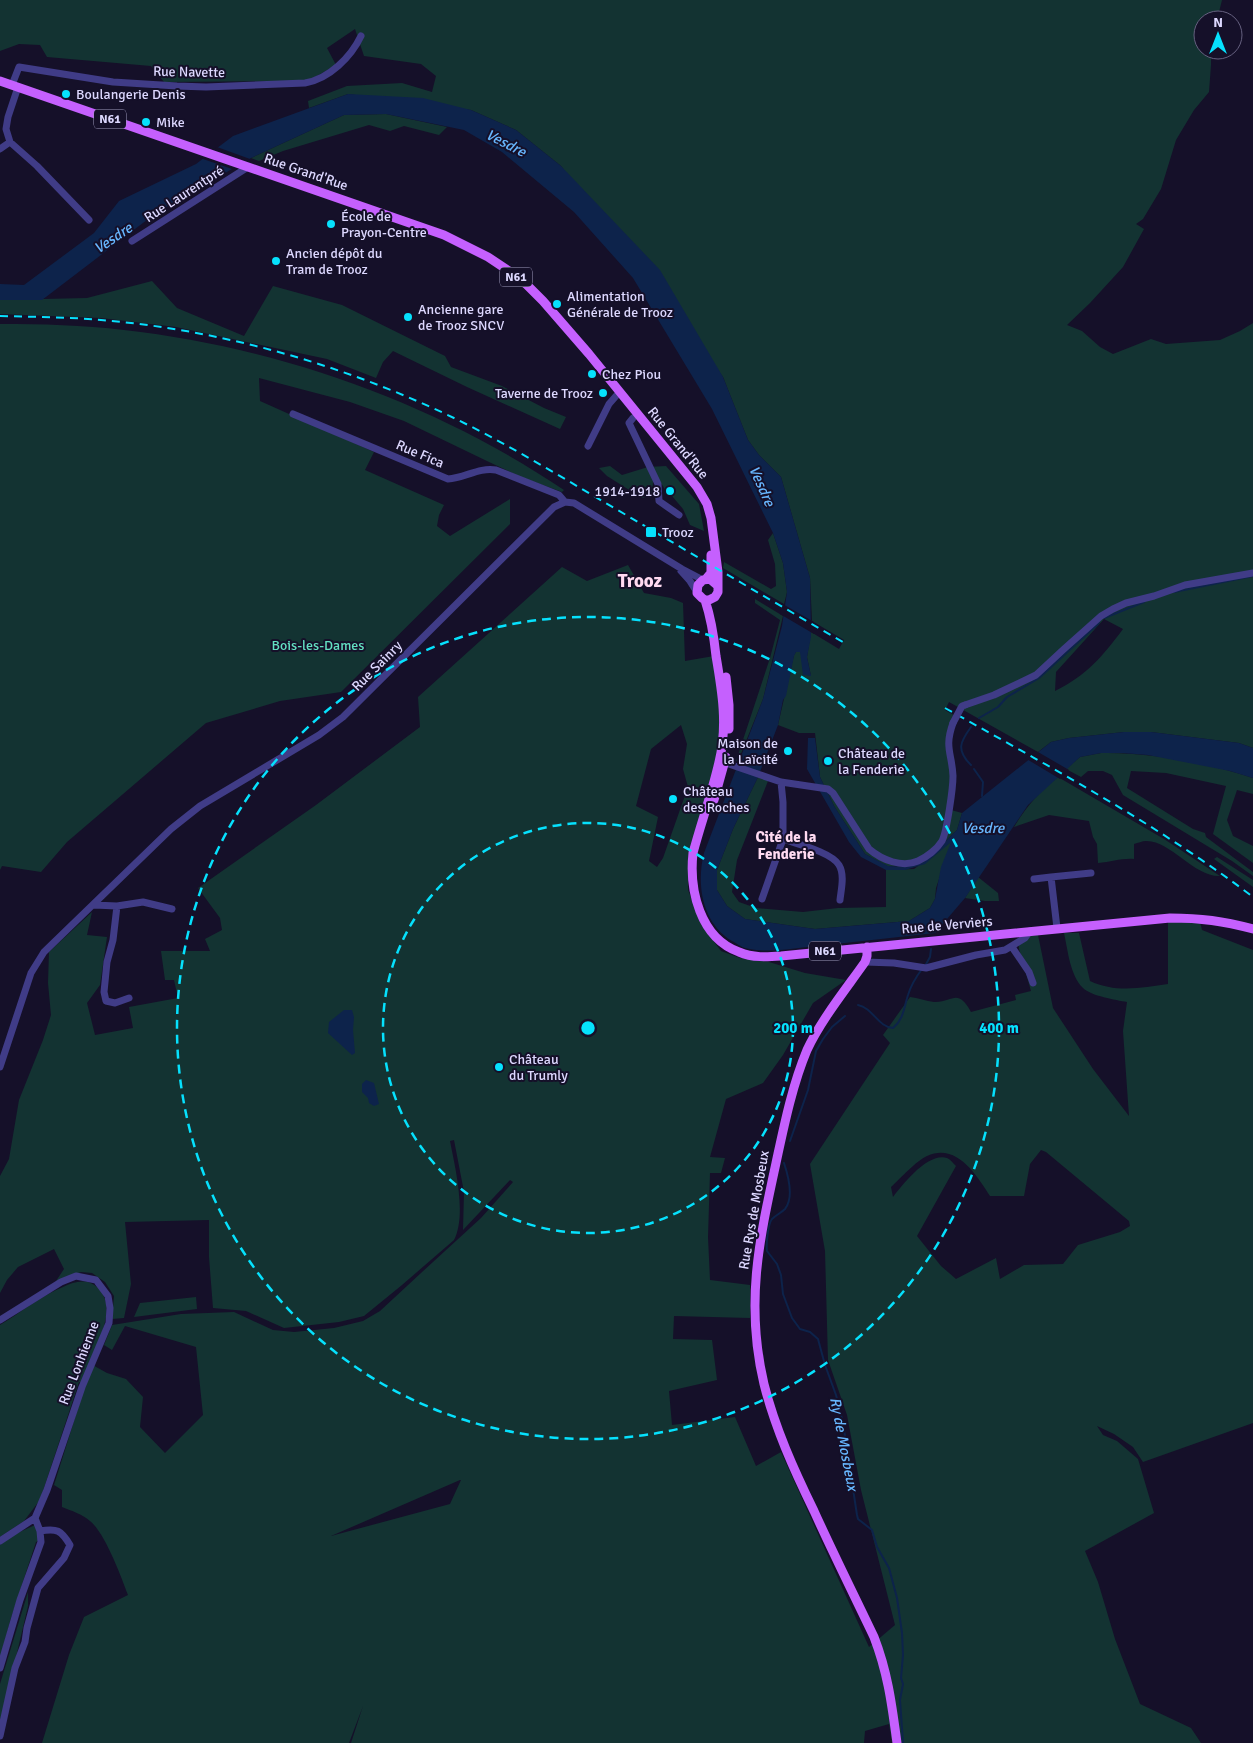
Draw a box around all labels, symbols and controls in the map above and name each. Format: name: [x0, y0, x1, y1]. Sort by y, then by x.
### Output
north arrow: [1193, 10, 1243, 60]
text: N: [1213, 14, 1223, 31]
street label: Rue Navette: [153, 63, 225, 81]
place label: Boulangerie Denis: [76, 86, 186, 103]
marker: Boulangerie Denis: [60, 88, 72, 100]
road number: N61: [94, 110, 126, 128]
place label: Mike: [156, 114, 185, 131]
marker: Mike: [140, 116, 152, 128]
water label: Vesdre: [483, 125, 530, 161]
street label: Rue Grand'Rue: [262, 150, 350, 194]
street label: Rue Laurentpré: [141, 162, 227, 226]
place label: École de Prayon-Centre: [341, 208, 427, 241]
water label: Vesdre: [90, 218, 137, 257]
marker: École de Prayon-Centre: [325, 218, 337, 230]
place label: Ancien dépôt du Tram de Trooz: [286, 245, 383, 278]
marker: Ancien dépôt du Tram de Trooz: [270, 255, 282, 267]
road number: N61: [500, 268, 532, 286]
place label: Alimentation Générale de Trooz: [567, 288, 673, 321]
marker: Alimentation Générale de Trooz: [551, 298, 563, 310]
place label: Ancienne gare de Trooz SNCV: [418, 301, 504, 334]
marker: Ancienne gare de Trooz SNCV: [402, 311, 414, 323]
place label: Chez Piou: [602, 366, 661, 383]
marker: Chez Piou: [586, 368, 598, 380]
place label: Taverne de Trooz: [495, 385, 593, 402]
marker: Taverne de Trooz: [597, 387, 609, 399]
street label: Rue Grand'Rue: [644, 404, 712, 482]
street label: Rue Fica: [393, 436, 447, 472]
water label: Vesdre: [745, 463, 779, 510]
place label: 1914-1918: [595, 483, 660, 500]
marker: 1914-1918: [664, 485, 676, 497]
place label: Trooz: [662, 524, 694, 541]
marker: Trooz: [644, 525, 658, 539]
district label: Trooz: [618, 569, 663, 593]
park label: Bois-les-Dames: [272, 637, 364, 654]
street label: Rue Sainry: [348, 637, 406, 695]
place label: Maison de la Laïcité: [717, 735, 778, 768]
marker: Maison de la Laïcité: [782, 745, 794, 757]
place label: Château de la Fenderie: [838, 745, 905, 778]
marker: Château de la Fenderie: [822, 755, 834, 767]
place label: Château des Roches: [683, 783, 750, 816]
marker: Château des Roches: [667, 793, 679, 805]
water label: Vesdre: [962, 819, 1006, 837]
district label: Cité de la Fenderie: [755, 828, 817, 863]
street label: Rue de Verviers: [901, 913, 993, 937]
road number: N61: [809, 941, 841, 960]
centre of rings: [579, 1019, 597, 1037]
text: 200 m: [773, 1019, 813, 1037]
text: 400 m: [979, 1019, 1019, 1037]
place label: Château du Trumly: [509, 1051, 568, 1084]
marker: Château du Trumly: [493, 1061, 505, 1073]
street label: Rue Rys de Mosbeux: [735, 1149, 773, 1271]
street label: Rue Lonhienne: [55, 1319, 103, 1407]
water label: Ry de Mosbeux: [826, 1396, 862, 1494]

